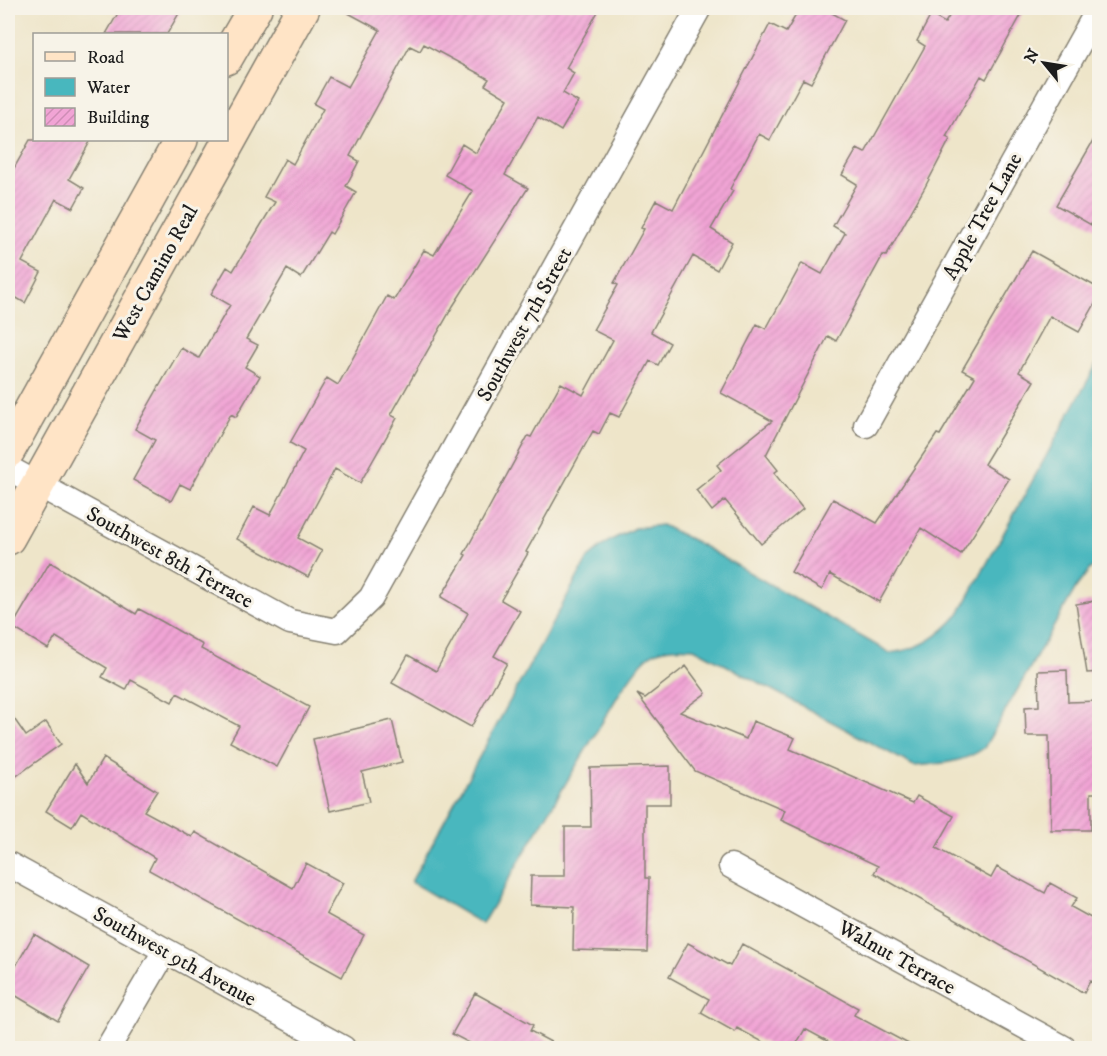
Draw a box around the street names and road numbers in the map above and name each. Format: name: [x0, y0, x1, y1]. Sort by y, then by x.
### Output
street label: Apple Tree Lane: [937, 148, 1029, 284]
street label: West Camino Real: [107, 200, 205, 347]
street label: Southwest 7th Street: [472, 243, 578, 406]
street label: Southwest 8th Terrace: [82, 501, 258, 615]
street label: Southwest 9th Avenue: [88, 901, 261, 1013]
street label: Walnut Terrace: [832, 914, 960, 1001]

